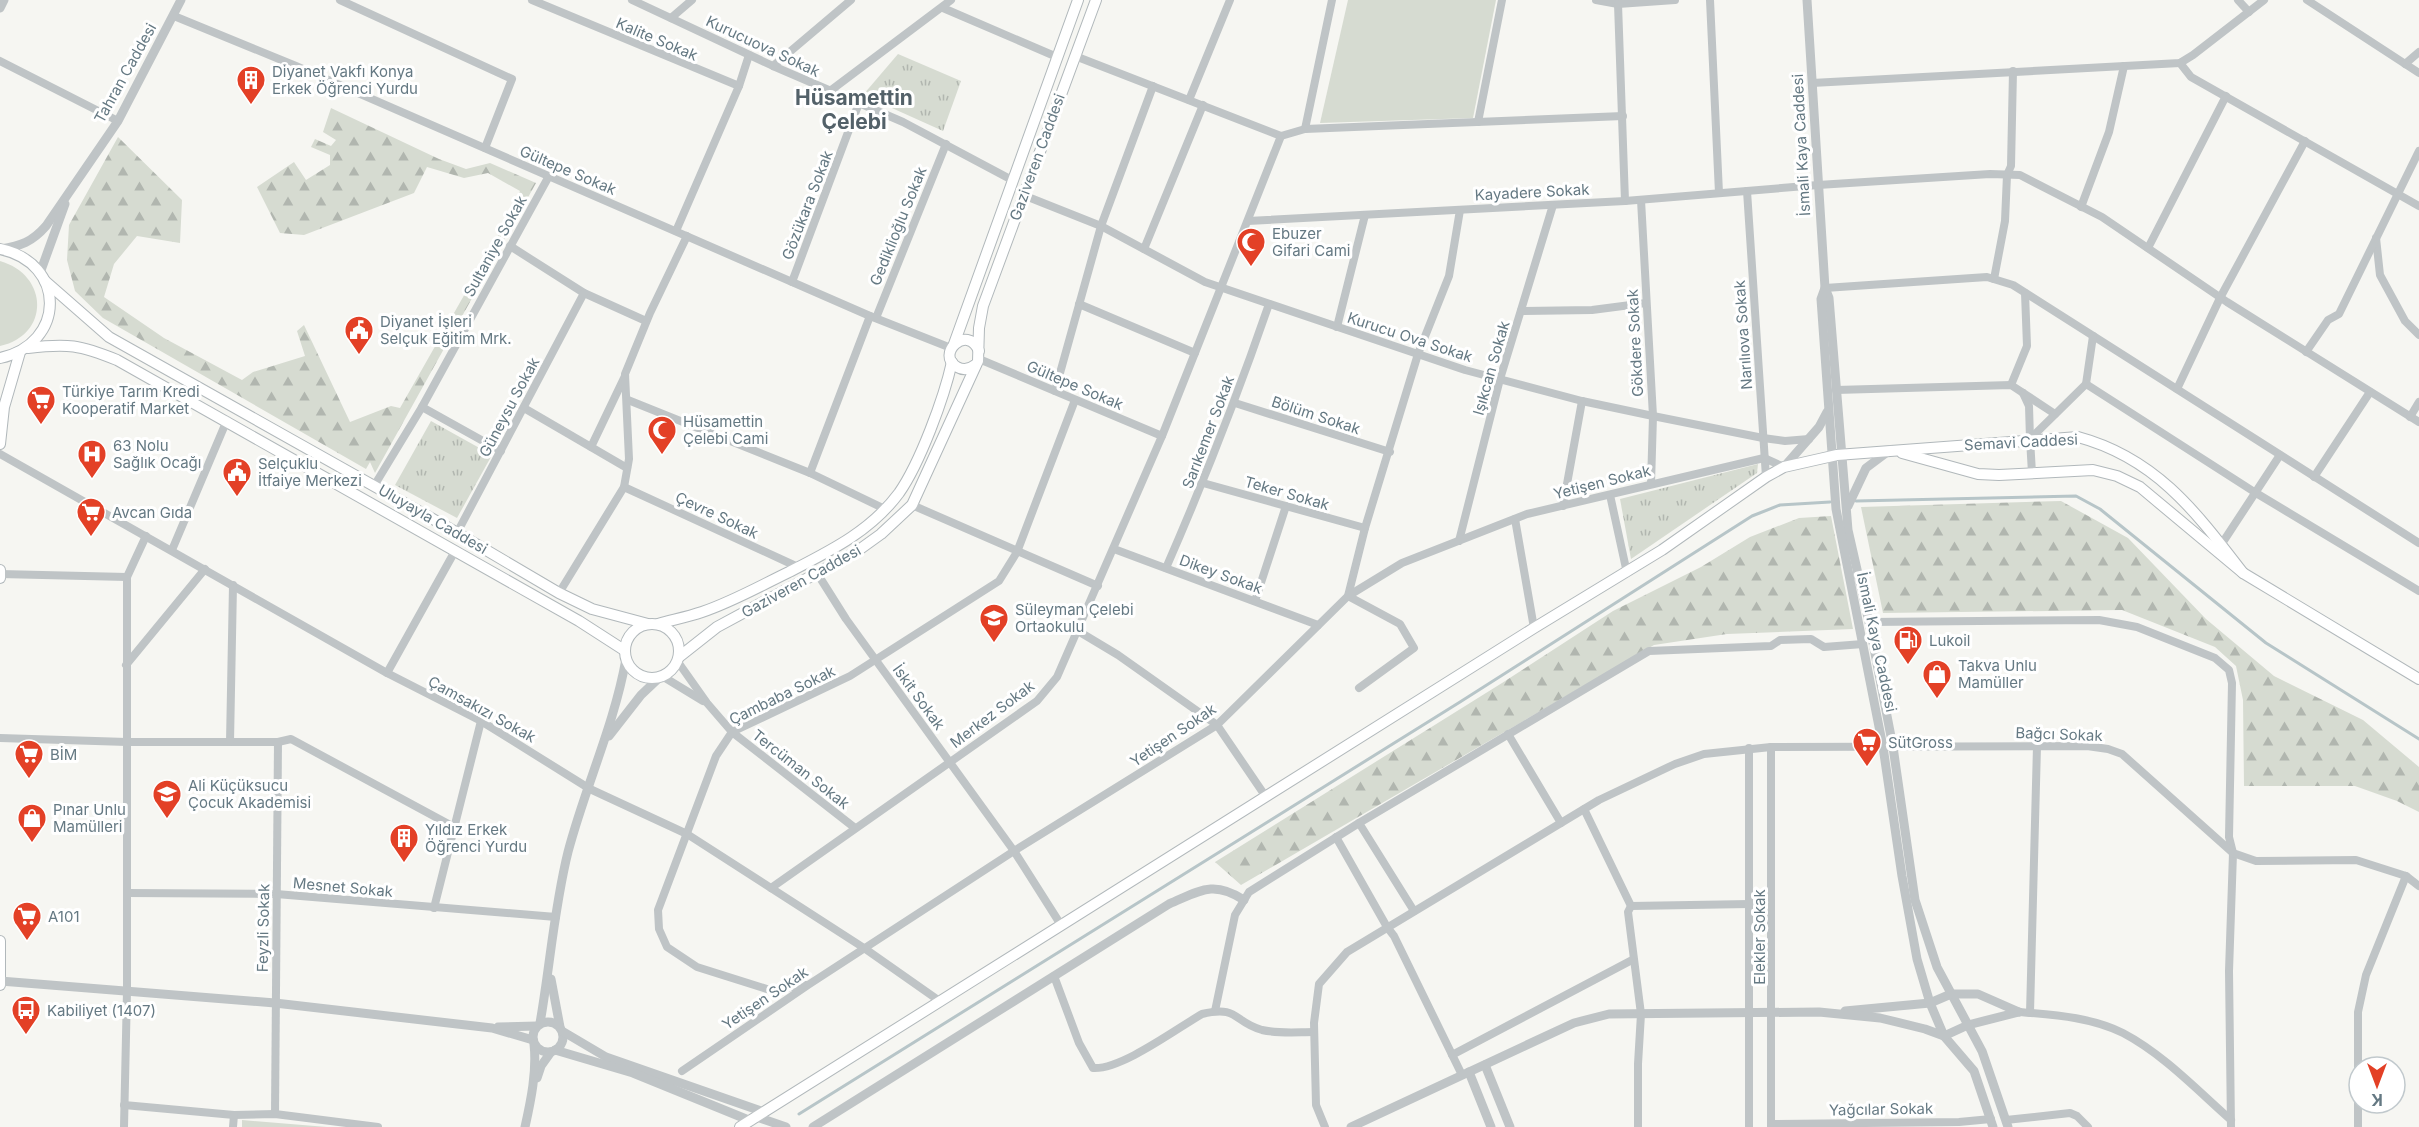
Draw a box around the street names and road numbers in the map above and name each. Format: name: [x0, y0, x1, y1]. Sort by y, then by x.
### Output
street label: Kurucuova Sokak: [703, 11, 824, 81]
street label: Kalite Sokak: [613, 13, 701, 65]
street label: Tahran Caddesi: [90, 20, 160, 126]
street label: İsmali Kaya Caddesi: [1788, 73, 1814, 217]
street label: Gaziveren Caddesi: [1005, 91, 1069, 223]
street label: Gültepe Sokak: [517, 141, 620, 199]
street label: Gözükara Sokak: [777, 147, 837, 262]
street label: Gediklioğlu Sokak: [865, 163, 931, 288]
street label: Kayadere Sokak: [1474, 179, 1591, 204]
street label: Sultaniye Sokak: [459, 191, 531, 300]
street label: Narılıova Sokak: [1730, 279, 1756, 390]
street label: Gökdere Sokak: [1623, 288, 1647, 397]
street label: Kurucu Ova Sokak: [1345, 308, 1476, 366]
street label: Işıkcan Sokak: [1468, 318, 1514, 417]
street label: Güneysu Sokak: [475, 353, 544, 460]
street label: Gültepe Sokak: [1024, 356, 1127, 414]
street label: Sarıkemer Sokak: [1178, 372, 1239, 491]
street label: Bölüm Sokak: [1269, 392, 1363, 439]
street label: Semavi Caddesi: [1964, 430, 2078, 454]
street label: Yetişen Sokak: [1551, 461, 1653, 503]
street label: Teker Sokak: [1242, 472, 1332, 514]
street label: Uluyayla Caddesi: [375, 480, 491, 558]
street label: Çevre Sokak: [672, 487, 762, 543]
street label: Gaziveren Caddesi: [738, 540, 864, 622]
street label: Dikey Sokak: [1177, 550, 1266, 598]
street label: İsmali Kaya Caddesi: [1853, 570, 1901, 714]
street label: İskit Sokak: [889, 660, 950, 734]
street label: Çambaba Sokak: [726, 661, 839, 729]
street label: Çamsakızı Sokak: [425, 672, 540, 747]
street label: Merkez Sokak: [946, 676, 1039, 752]
street label: Yetişen Sokak: [1126, 699, 1220, 771]
street label: Bağcı Sokak: [2015, 723, 2104, 745]
street label: Tercüman Sokak: [749, 725, 854, 813]
street label: Mesnet Sokak: [292, 873, 395, 901]
street label: Feyzli Sokak: [253, 883, 273, 972]
street label: Elekler Sokak: [1750, 889, 1769, 985]
street label: Yetişen Sokak: [718, 962, 812, 1034]
street label: Yağcılar Sokak: [1829, 1099, 1934, 1119]

